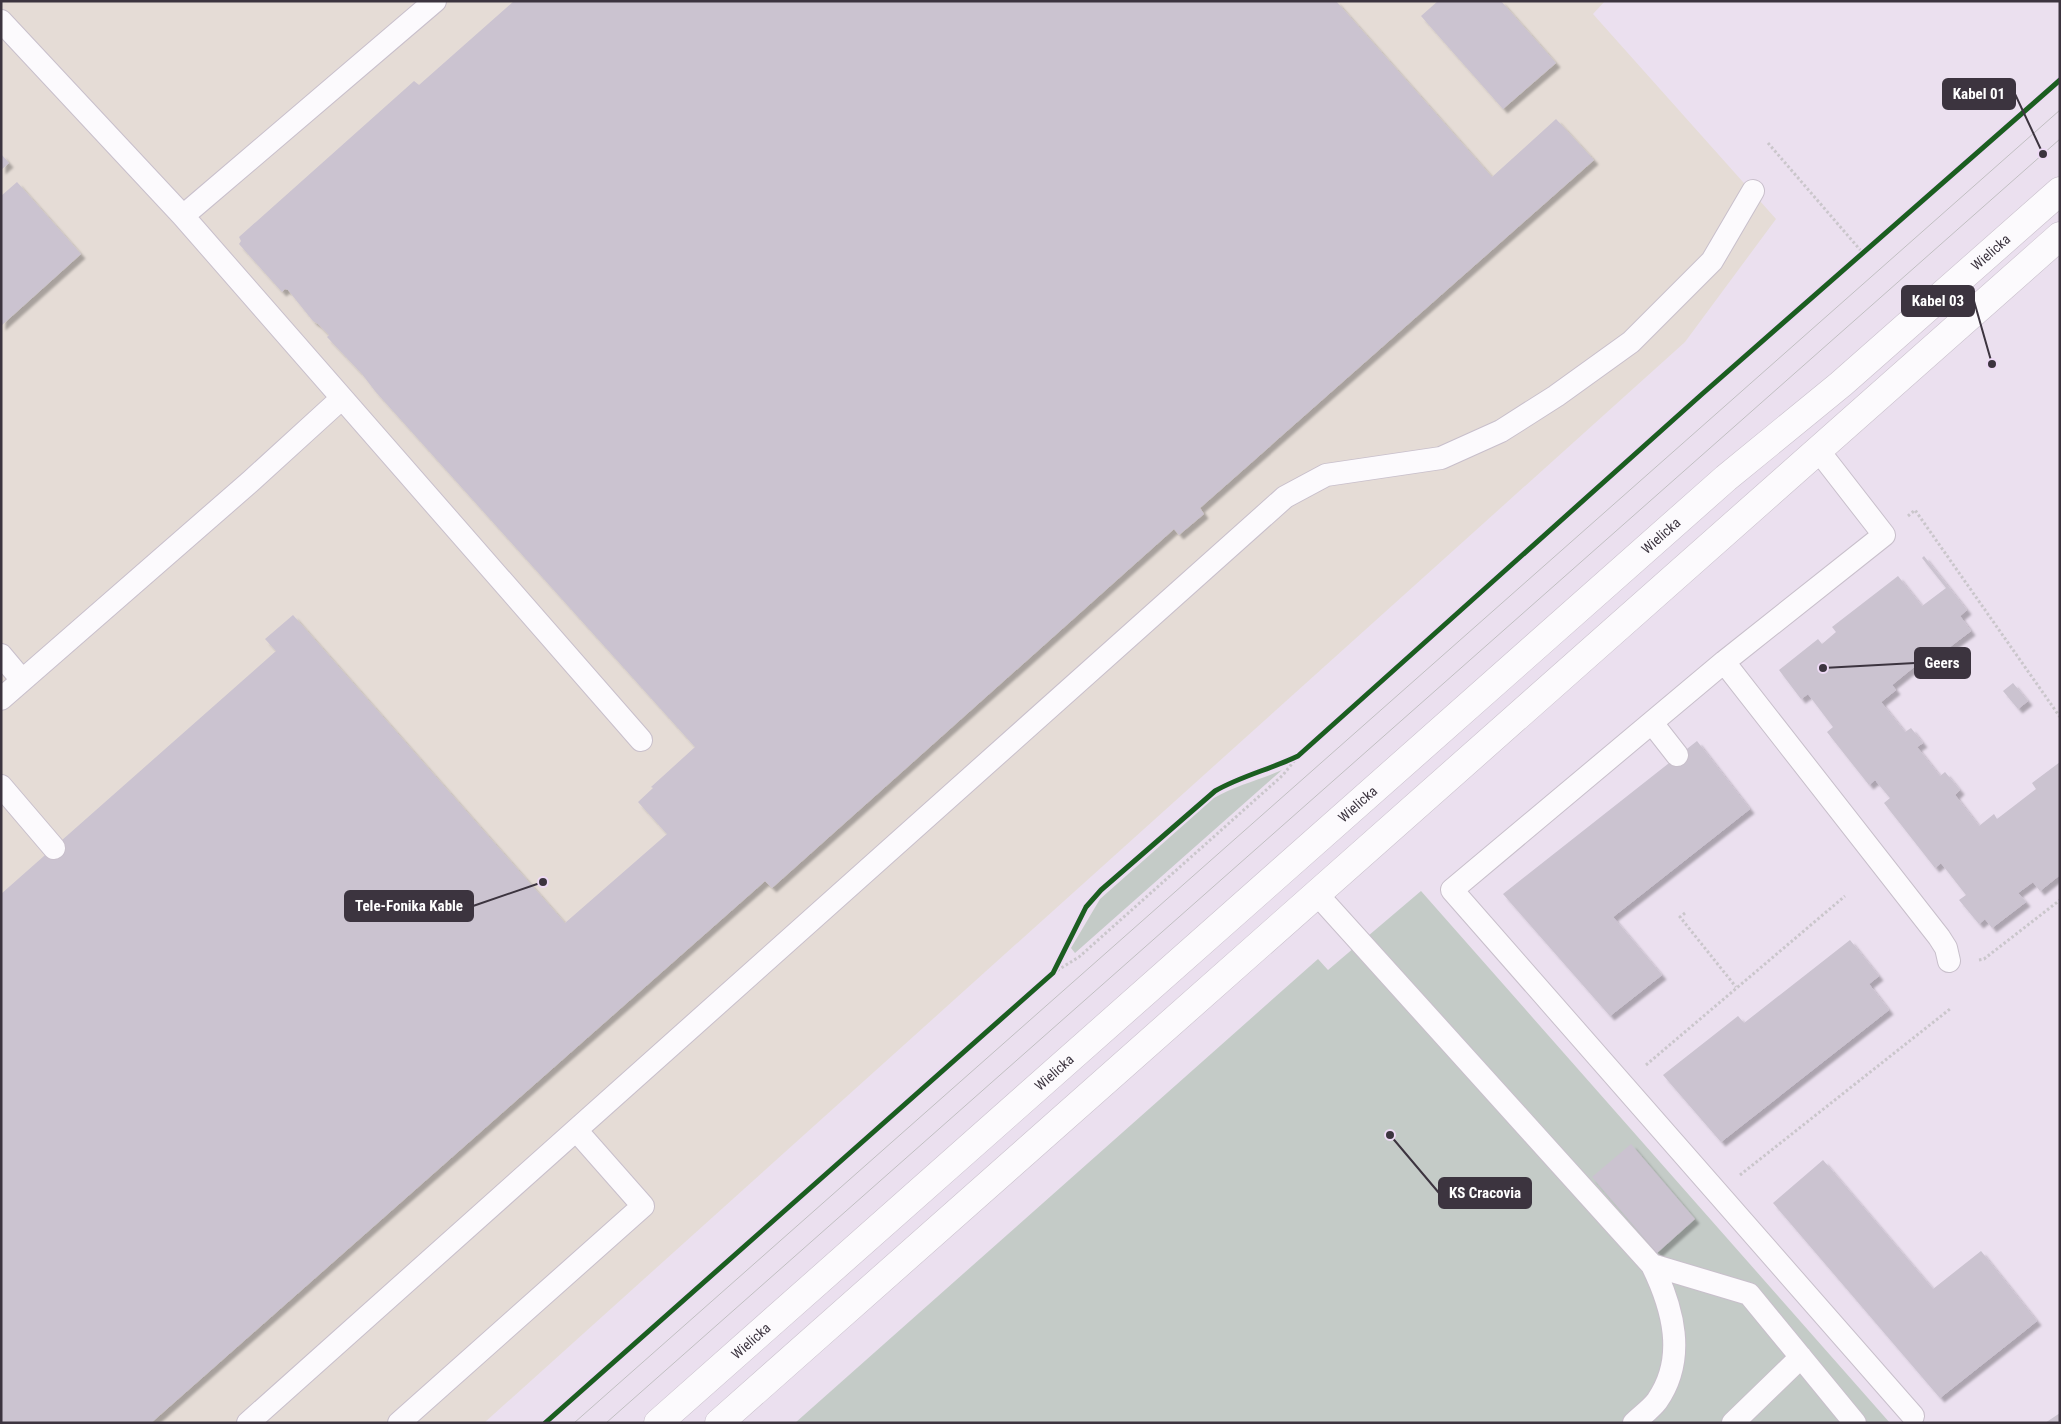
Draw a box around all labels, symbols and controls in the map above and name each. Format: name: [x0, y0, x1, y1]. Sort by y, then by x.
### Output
callout: Kabel 01: [1943, 79, 2015, 109]
text: Kabel 01: [1953, 85, 2005, 103]
street label: Wielicka: [1968, 231, 2013, 273]
callout: Kabel 03: [1902, 286, 1974, 316]
text: Kabel 03: [1912, 292, 1964, 310]
street label: Wielicka: [1638, 514, 1683, 557]
callout: Geers: [1915, 648, 1970, 678]
text: Geers: [1925, 654, 1960, 672]
street label: Wielicka: [1335, 783, 1380, 825]
callout: Tele-Fonika Kable: [345, 891, 473, 921]
text: Tele-Fonika Kable: [355, 897, 463, 915]
street label: Wielicka: [1032, 1051, 1077, 1094]
callout: KS Cracovia: [1439, 1178, 1531, 1208]
text: KS Cracovia: [1449, 1184, 1521, 1202]
street label: Wielicka: [728, 1319, 774, 1362]

